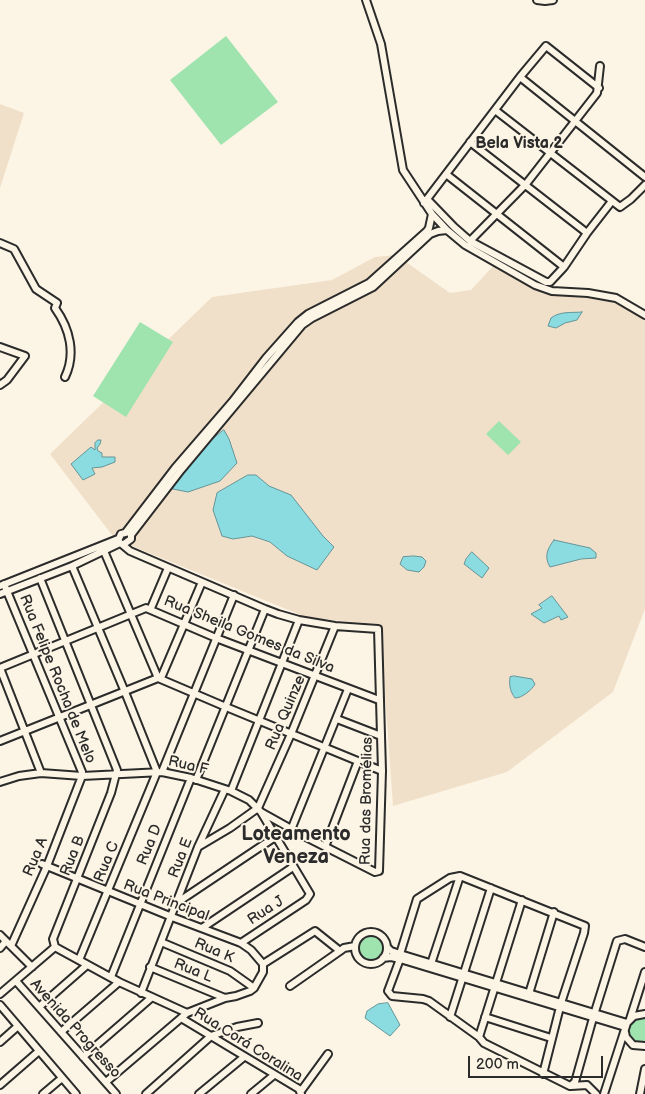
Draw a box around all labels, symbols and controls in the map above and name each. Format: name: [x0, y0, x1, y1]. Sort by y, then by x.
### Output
district label: Bela Vista 2: [475, 134, 563, 154]
street label: Rua Felipe Rocha de Melo: [15, 592, 99, 766]
street label: Rua Sheila Gomes da Silva: [161, 593, 337, 677]
street label: Rua Quinze: [262, 673, 310, 753]
street label: Rua das Bromélias: [357, 737, 377, 865]
street label: Rua F: [166, 753, 210, 779]
street label: Rua D: [134, 822, 166, 868]
district label: Loteamento Veneza: [241, 823, 351, 870]
street label: Rua B: [57, 833, 89, 879]
street label: Rua A: [20, 835, 52, 879]
street label: Rua E: [165, 835, 197, 881]
street label: Rua C: [91, 839, 123, 885]
street label: Rua Principal: [121, 876, 211, 926]
street label: Rua J: [244, 893, 288, 929]
street label: Rua K: [192, 935, 236, 967]
street label: Rua L: [171, 955, 215, 987]
street label: Avenida Progresso: [26, 976, 124, 1082]
street label: Rua Corá Coralina: [190, 1004, 306, 1086]
scale bar: [470, 1046, 605, 1078]
text: 200 m: [476, 1055, 519, 1074]

